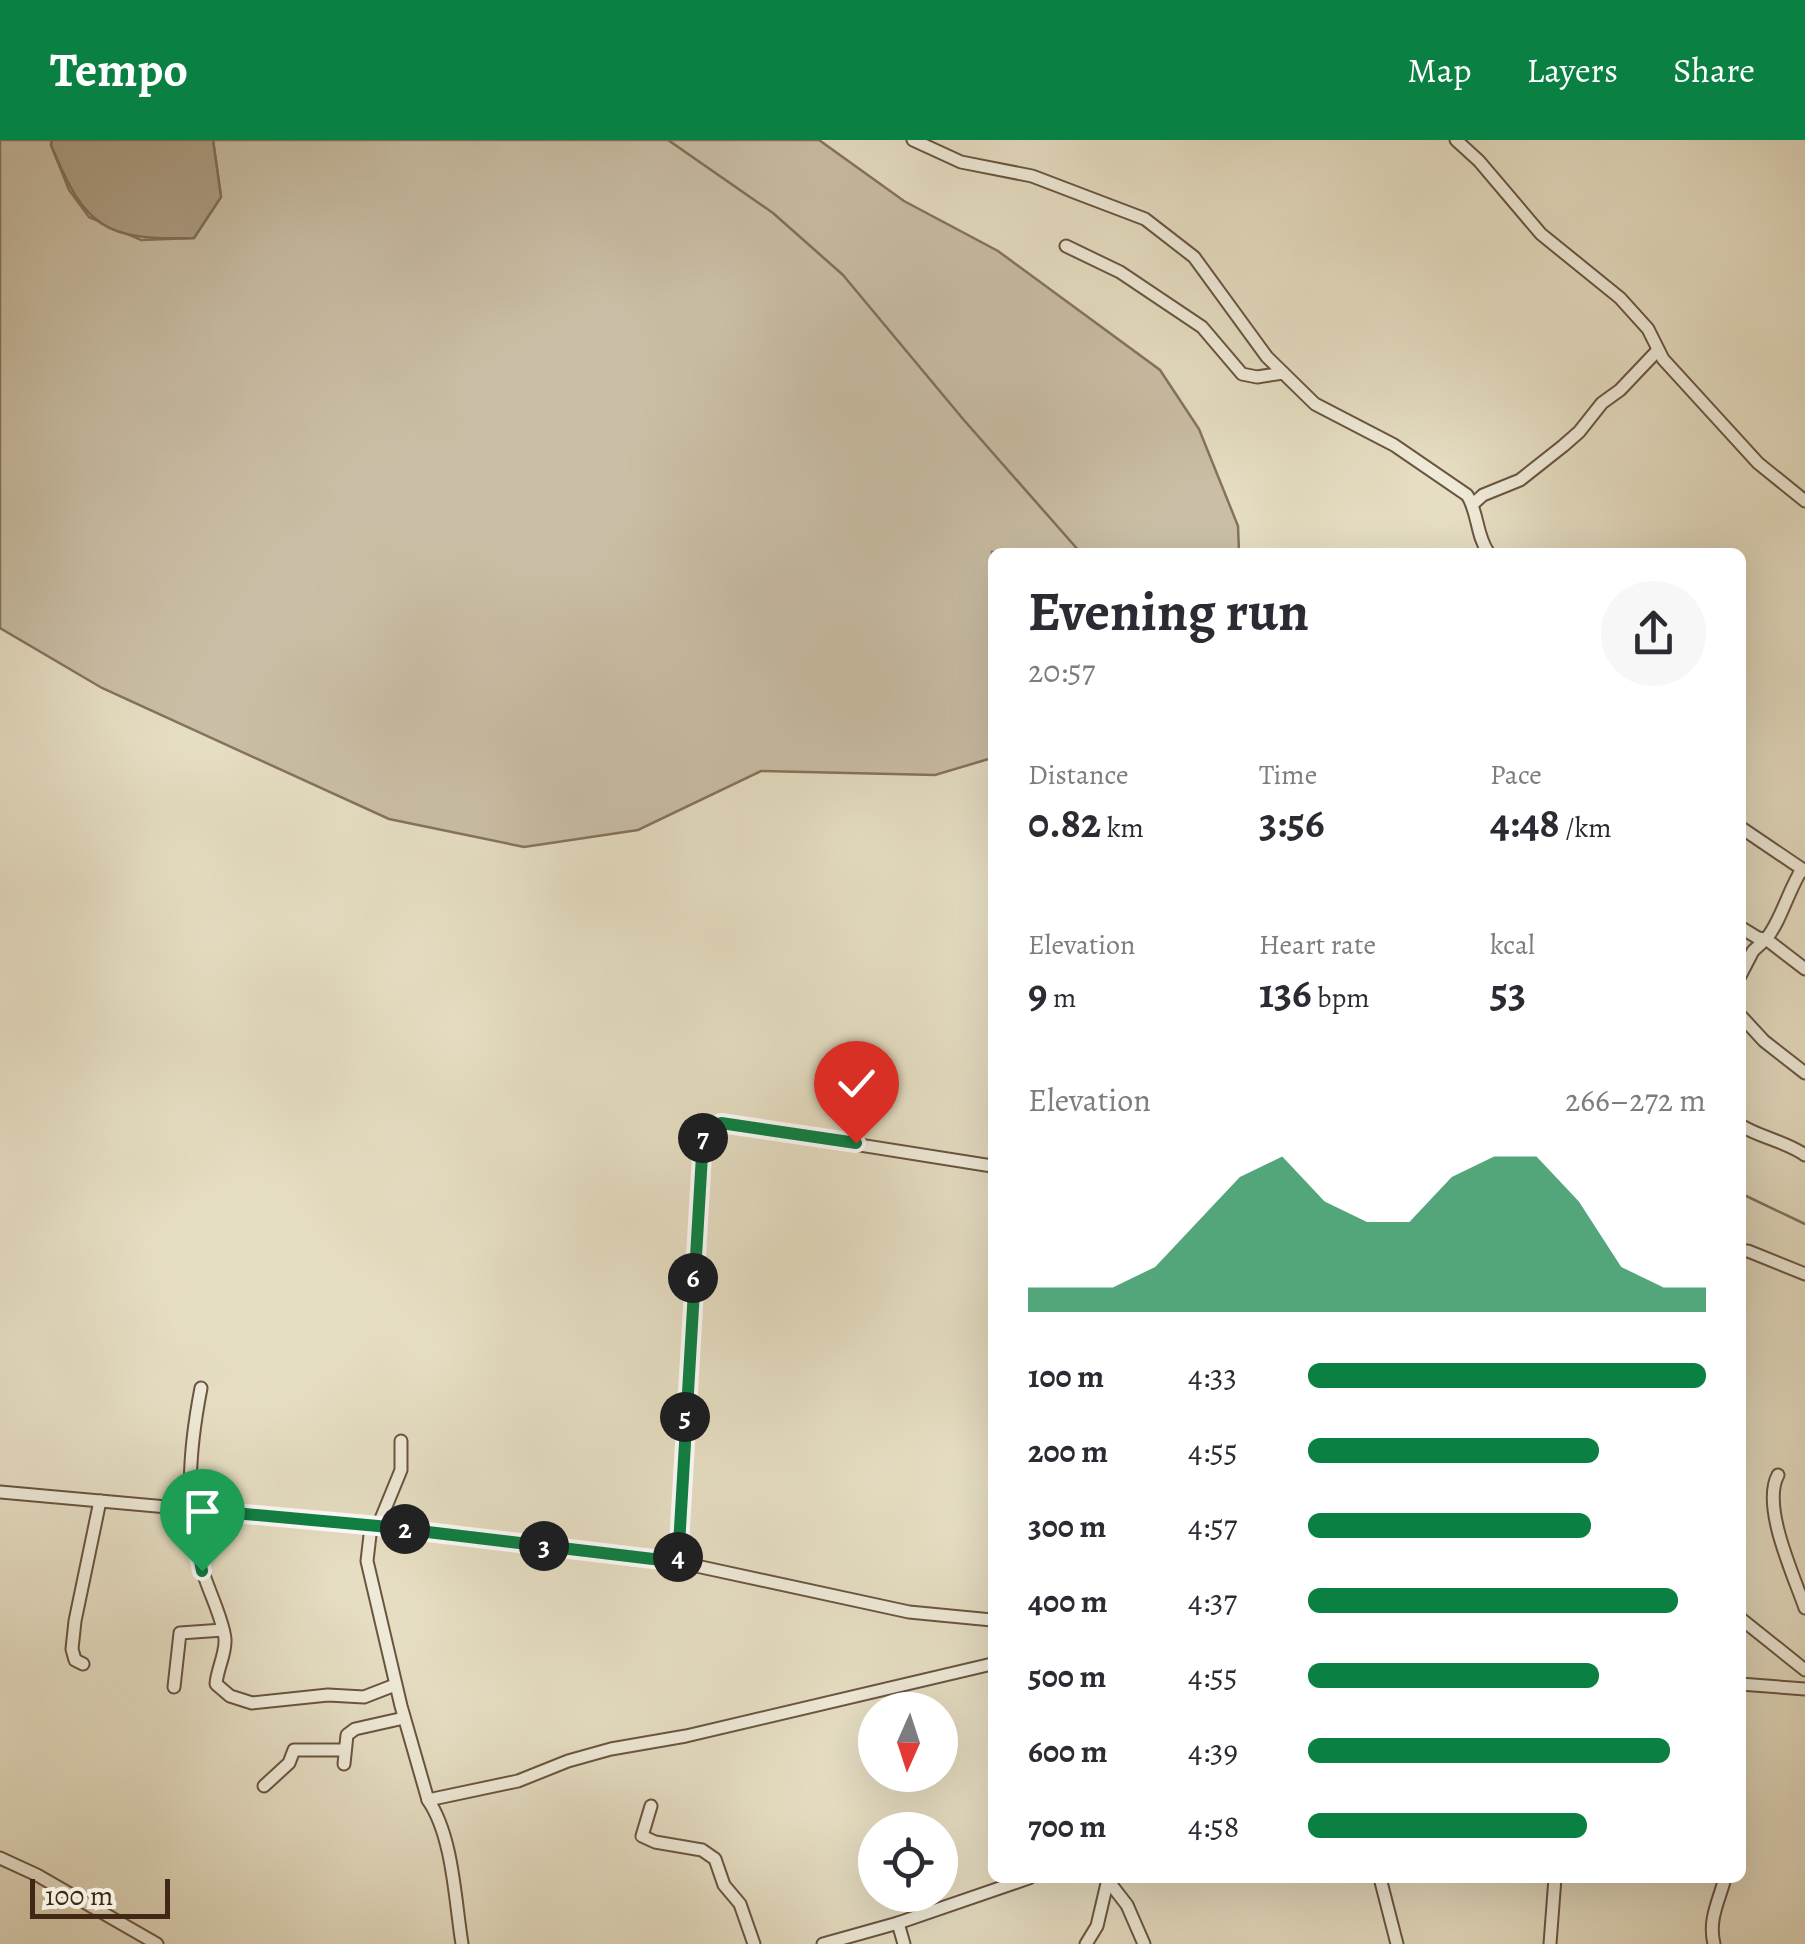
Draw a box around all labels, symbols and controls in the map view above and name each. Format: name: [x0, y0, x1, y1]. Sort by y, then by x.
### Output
text: Tempo: [50, 37, 188, 103]
text: Map: [1407, 46, 1471, 94]
text: Layers: [1526, 46, 1618, 94]
text: Share: [1673, 46, 1755, 94]
text: Evening run: [1028, 574, 1309, 649]
button: share: [1601, 581, 1706, 686]
text: 20:57: [1028, 649, 1095, 693]
text: Distance: [1028, 756, 1128, 794]
text: Time: [1259, 756, 1317, 794]
text: Pace: [1490, 756, 1542, 794]
text: 0.82: [1028, 794, 1101, 851]
text: 3:56: [1259, 794, 1325, 851]
text: 4:48: [1490, 794, 1560, 851]
text: km: [1101, 809, 1144, 847]
text: /km: [1560, 809, 1612, 847]
text: Elevation: [1028, 926, 1135, 964]
text: Heart rate: [1259, 926, 1376, 964]
text: kcal: [1490, 926, 1535, 964]
text: 9: [1028, 964, 1047, 1021]
text: 136: [1259, 964, 1312, 1021]
text: 53: [1490, 964, 1526, 1021]
text: m: [1047, 979, 1076, 1017]
text: bpm: [1312, 979, 1370, 1017]
pin: [814, 1041, 899, 1144]
icon: check: [829, 1056, 884, 1111]
text: Elevation: [1028, 1078, 1151, 1122]
text: 266–272 m: [1565, 1078, 1706, 1122]
pin: 7: [678, 1113, 728, 1163]
text: 7: [697, 1119, 709, 1157]
pin: 6: [668, 1253, 718, 1303]
text: 6: [686, 1259, 700, 1297]
text: 100 m: [1028, 1354, 1104, 1398]
text: 4:33: [1188, 1354, 1237, 1398]
pin: 5: [660, 1392, 710, 1442]
text: 5: [679, 1398, 691, 1436]
text: 200 m: [1028, 1429, 1108, 1473]
text: 4:55: [1188, 1429, 1238, 1473]
pin: [160, 1469, 245, 1572]
icon: arrive: [175, 1484, 230, 1539]
pin: 2: [380, 1504, 430, 1554]
text: 300 m: [1028, 1504, 1106, 1548]
text: 4:57: [1188, 1504, 1237, 1548]
text: 2: [398, 1510, 412, 1548]
pin: 3: [519, 1521, 569, 1571]
text: 3: [538, 1527, 550, 1565]
pin: 4: [653, 1532, 703, 1582]
text: 4: [671, 1538, 685, 1576]
text: 400 m: [1028, 1579, 1108, 1623]
text: 4:37: [1188, 1579, 1237, 1623]
text: 500 m: [1028, 1654, 1106, 1698]
text: 4:55: [1188, 1654, 1238, 1698]
north arrow: [858, 1692, 958, 1792]
map controls: [858, 1692, 958, 1912]
text: 600 m: [1028, 1729, 1108, 1773]
text: 4:39: [1188, 1729, 1238, 1773]
text: 700 m: [1028, 1804, 1106, 1848]
text: 4:58: [1188, 1804, 1239, 1848]
button: locate: [858, 1812, 958, 1912]
scale bar: [30, 1874, 170, 1918]
text: 100 m: [45, 1877, 113, 1915]

